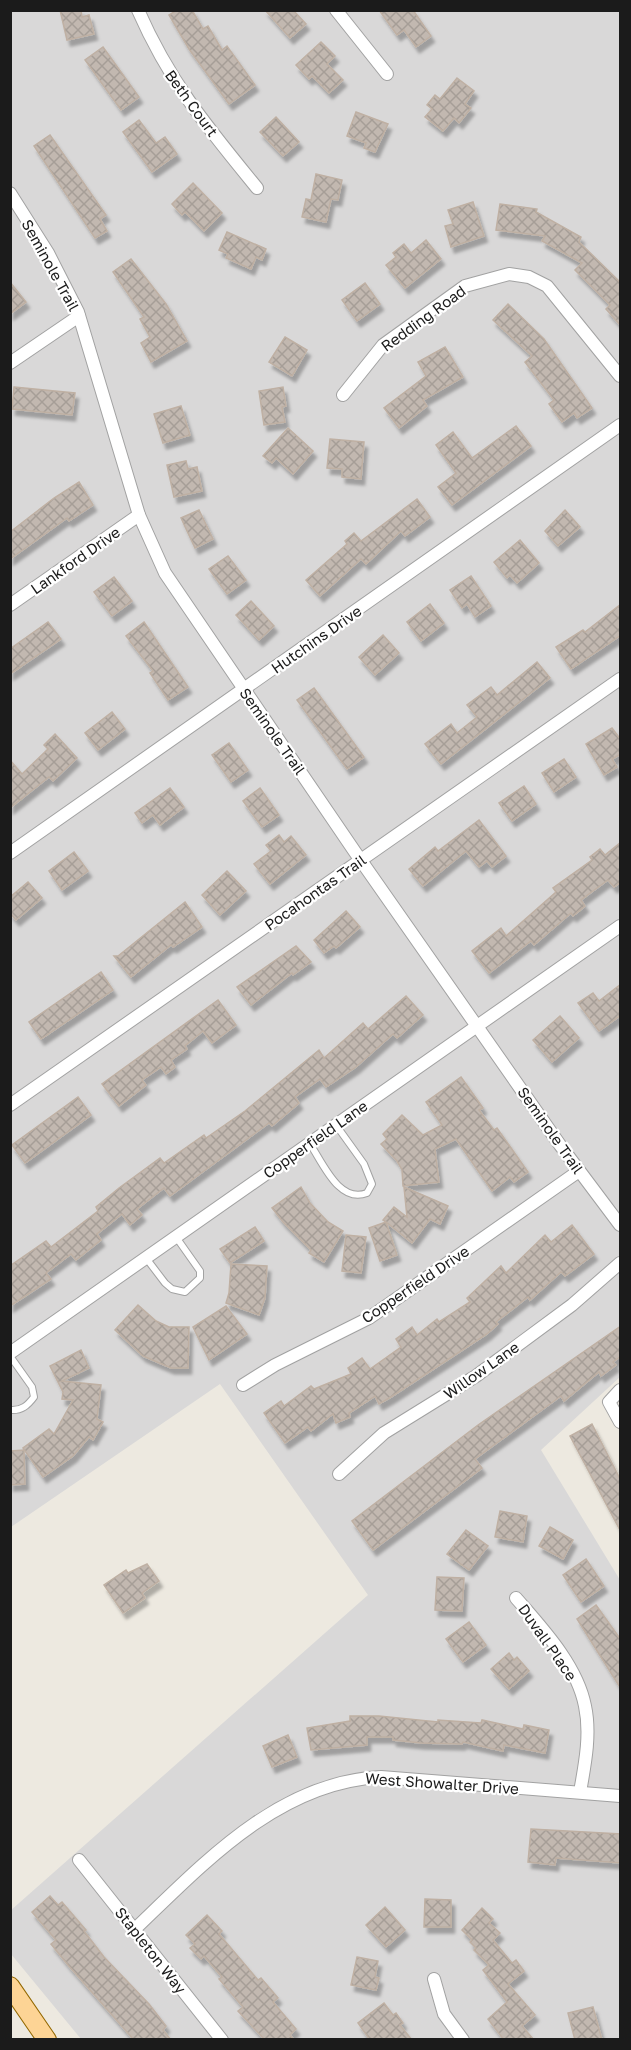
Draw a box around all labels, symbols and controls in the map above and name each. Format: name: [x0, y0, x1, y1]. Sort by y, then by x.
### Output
street label: Beth Court: [162, 66, 222, 140]
street label: Seminole Trail: [18, 216, 84, 314]
street label: Redding Road: [377, 281, 469, 355]
street label: Lankford Drive: [27, 522, 123, 597]
street label: Hutchins Drive: [267, 601, 365, 677]
street label: Seminole Trail: [236, 684, 310, 778]
street label: Pocahontas Trail: [261, 850, 369, 934]
street label: Seminole Trail: [514, 1083, 588, 1177]
street label: Copperfield Lane: [259, 1096, 371, 1182]
street label: Copperfield Drive: [358, 1241, 472, 1327]
street label: Willow Lane: [440, 1337, 522, 1403]
street label: Duvall Place: [515, 1600, 581, 1684]
street label: West Showalter Drive: [364, 1769, 520, 1797]
street label: Stapleton Way: [112, 1903, 191, 1997]

